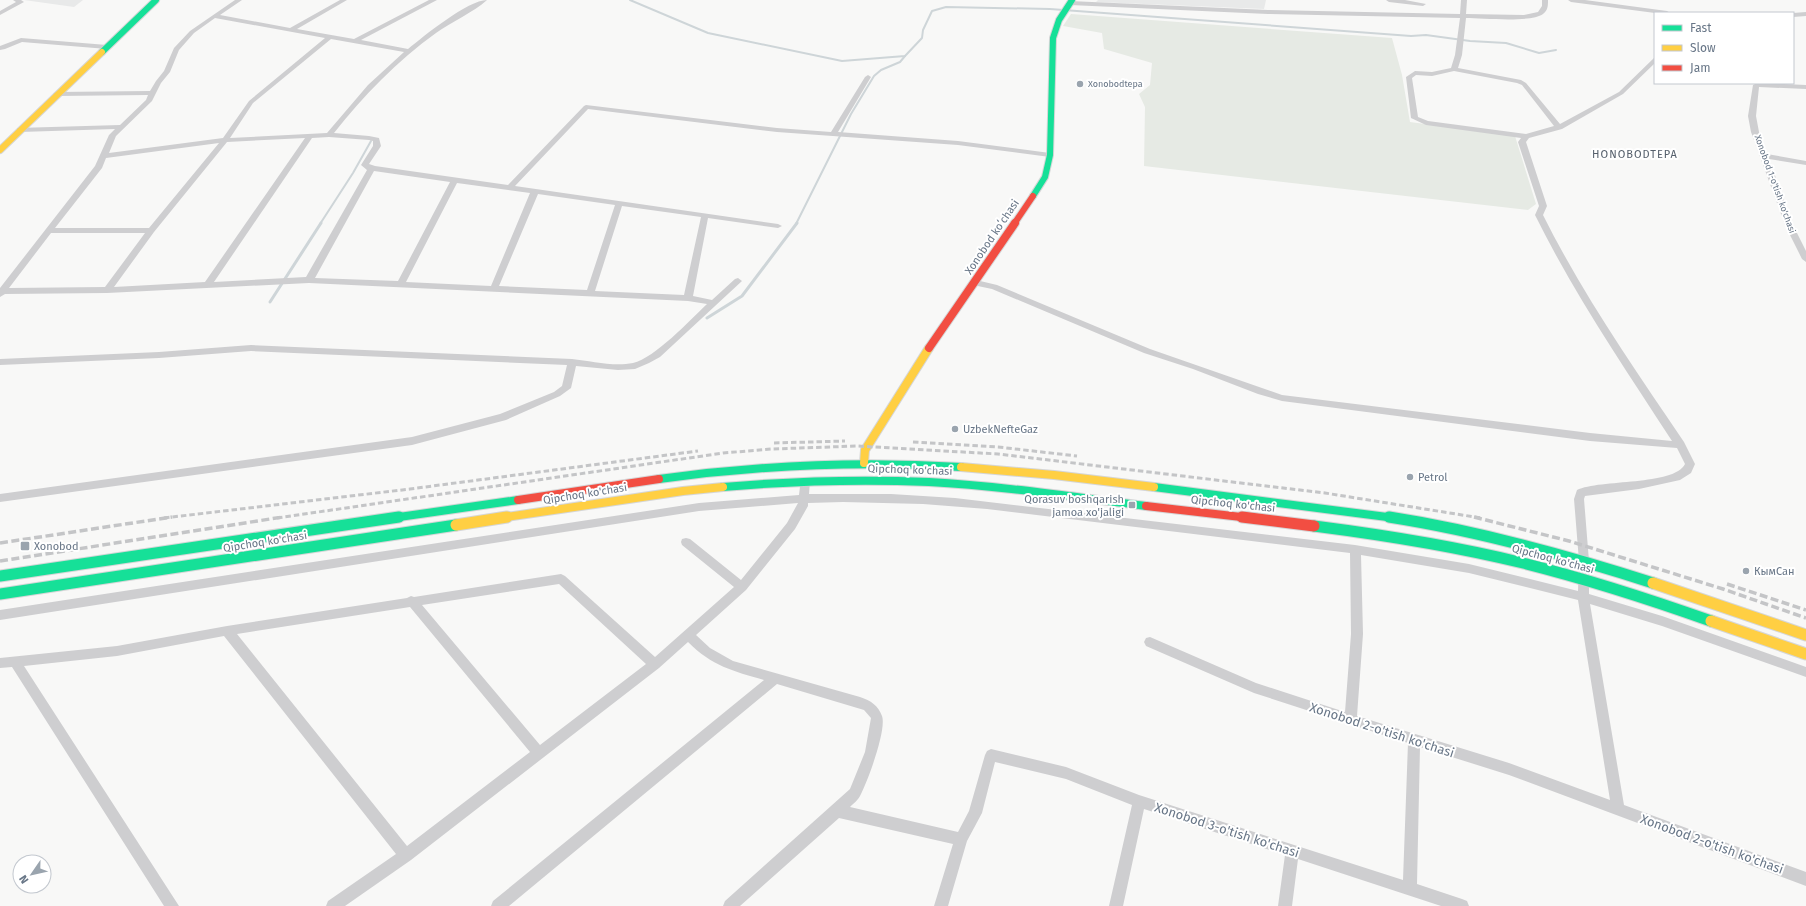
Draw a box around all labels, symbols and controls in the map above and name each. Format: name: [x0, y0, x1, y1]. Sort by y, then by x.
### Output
legend: [1654, 12, 1794, 84]
text: Fast: [1690, 21, 1712, 35]
text: Slow: [1690, 41, 1716, 55]
text: Jam: [1690, 61, 1710, 75]
marker: Xonobodtepa: [1075, 79, 1085, 89]
place label: Xonobodtepa: [1088, 79, 1143, 89]
street label: Xonobod 1-o'tish ko'chasi: [1753, 133, 1797, 235]
district label: HONOBODTEPA: [1592, 148, 1678, 161]
street label: Xonobod koʻchasi: [962, 197, 1022, 277]
place label: UzbekNefteGaz: [963, 423, 1038, 436]
marker: UzbekNefteGaz: [950, 424, 960, 434]
street label: Qipchoq ko'chasi: [867, 462, 953, 478]
place label: Petrol: [1418, 471, 1448, 484]
marker: Petrol: [1405, 472, 1415, 482]
street label: Qipchoq ko'chasi: [542, 481, 628, 507]
place label: Qorasuv boshqarish jamoa xo'jaligi: [1024, 493, 1124, 519]
street label: Qipchoq ko'chasi: [1190, 493, 1276, 515]
marker: Qorasuv boshqarish jamoa xo'jaligi: [1127, 500, 1137, 510]
street label: Qipchoq ko'chasi: [222, 529, 308, 555]
marker: Xonobod: [19, 540, 31, 552]
place label: Xonobod: [34, 540, 79, 553]
street label: Qipchoq ko'chasi: [1510, 542, 1596, 576]
place label: КымСан: [1754, 565, 1795, 578]
marker: КымСан: [1741, 566, 1751, 576]
street label: Xonobod 2-o'tish ko'chasi: [1308, 700, 1456, 760]
street label: Xonobod 3-o'tish ko'chasi: [1153, 800, 1301, 860]
street label: Xonobod 2-o'tish ko'chasi: [1638, 811, 1786, 877]
north arrow: [12, 854, 52, 894]
text: N: [17, 873, 32, 886]

